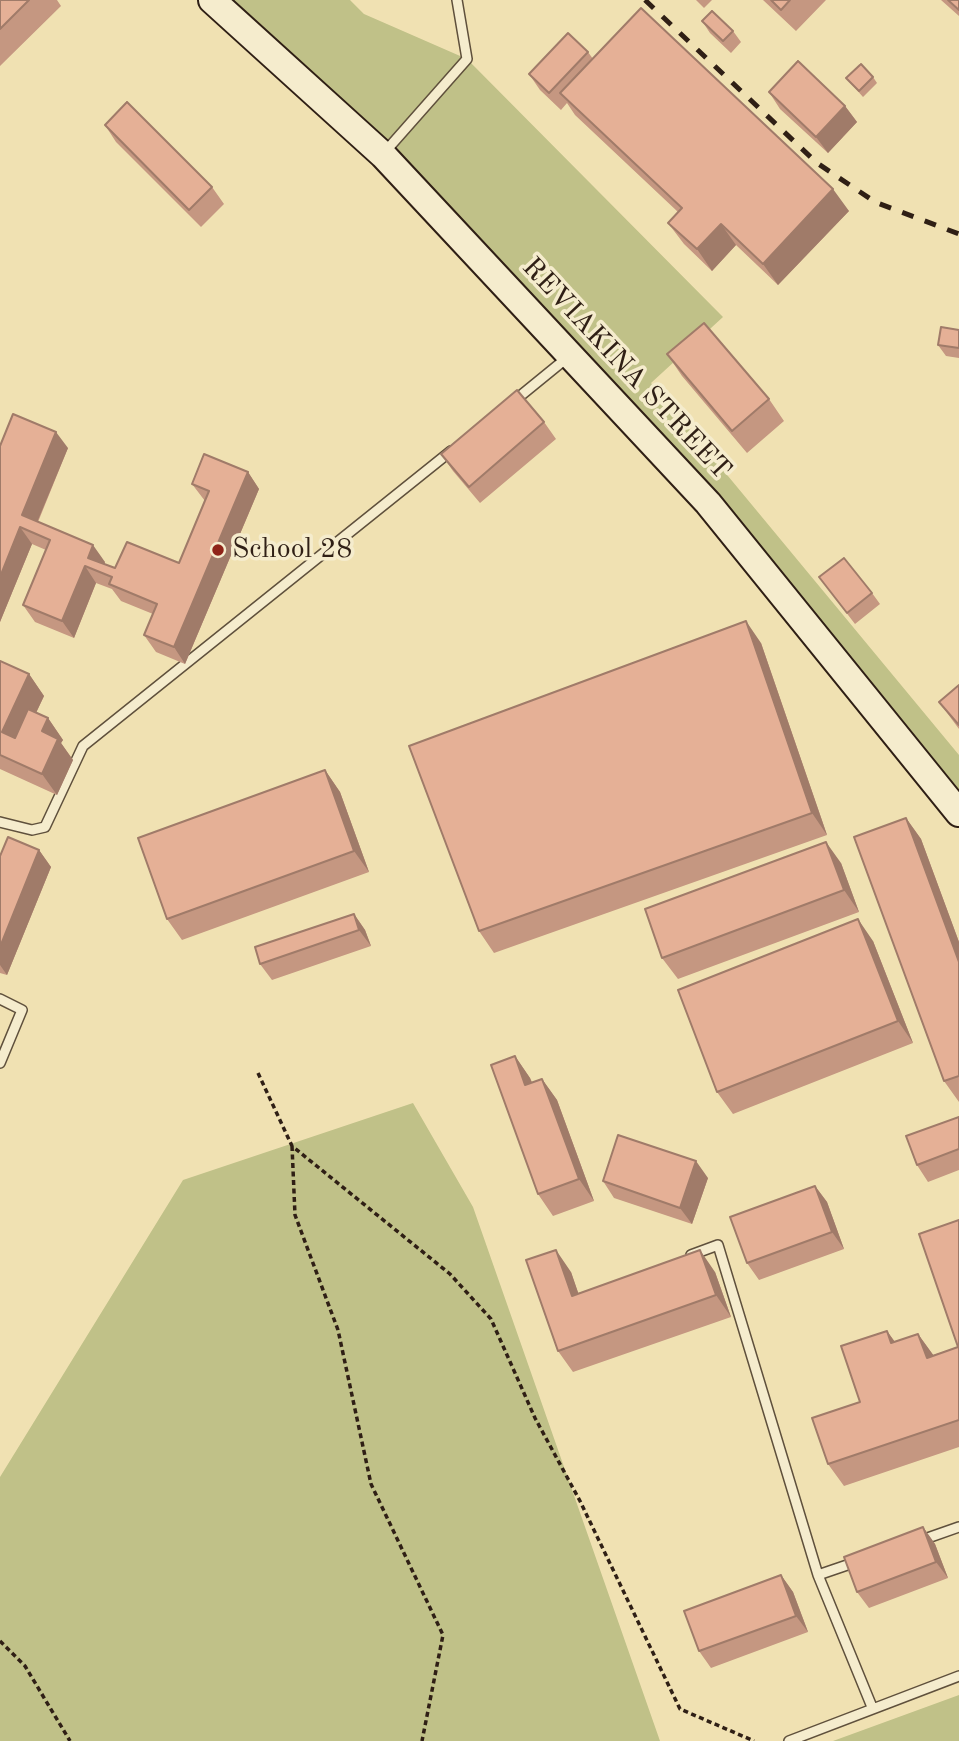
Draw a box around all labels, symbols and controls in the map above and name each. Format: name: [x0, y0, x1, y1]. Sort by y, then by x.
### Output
street label: REVIAKINA STREET: [514, 251, 738, 487]
place label: School 28: [232, 533, 352, 567]
marker: School 28: [210, 542, 226, 558]

